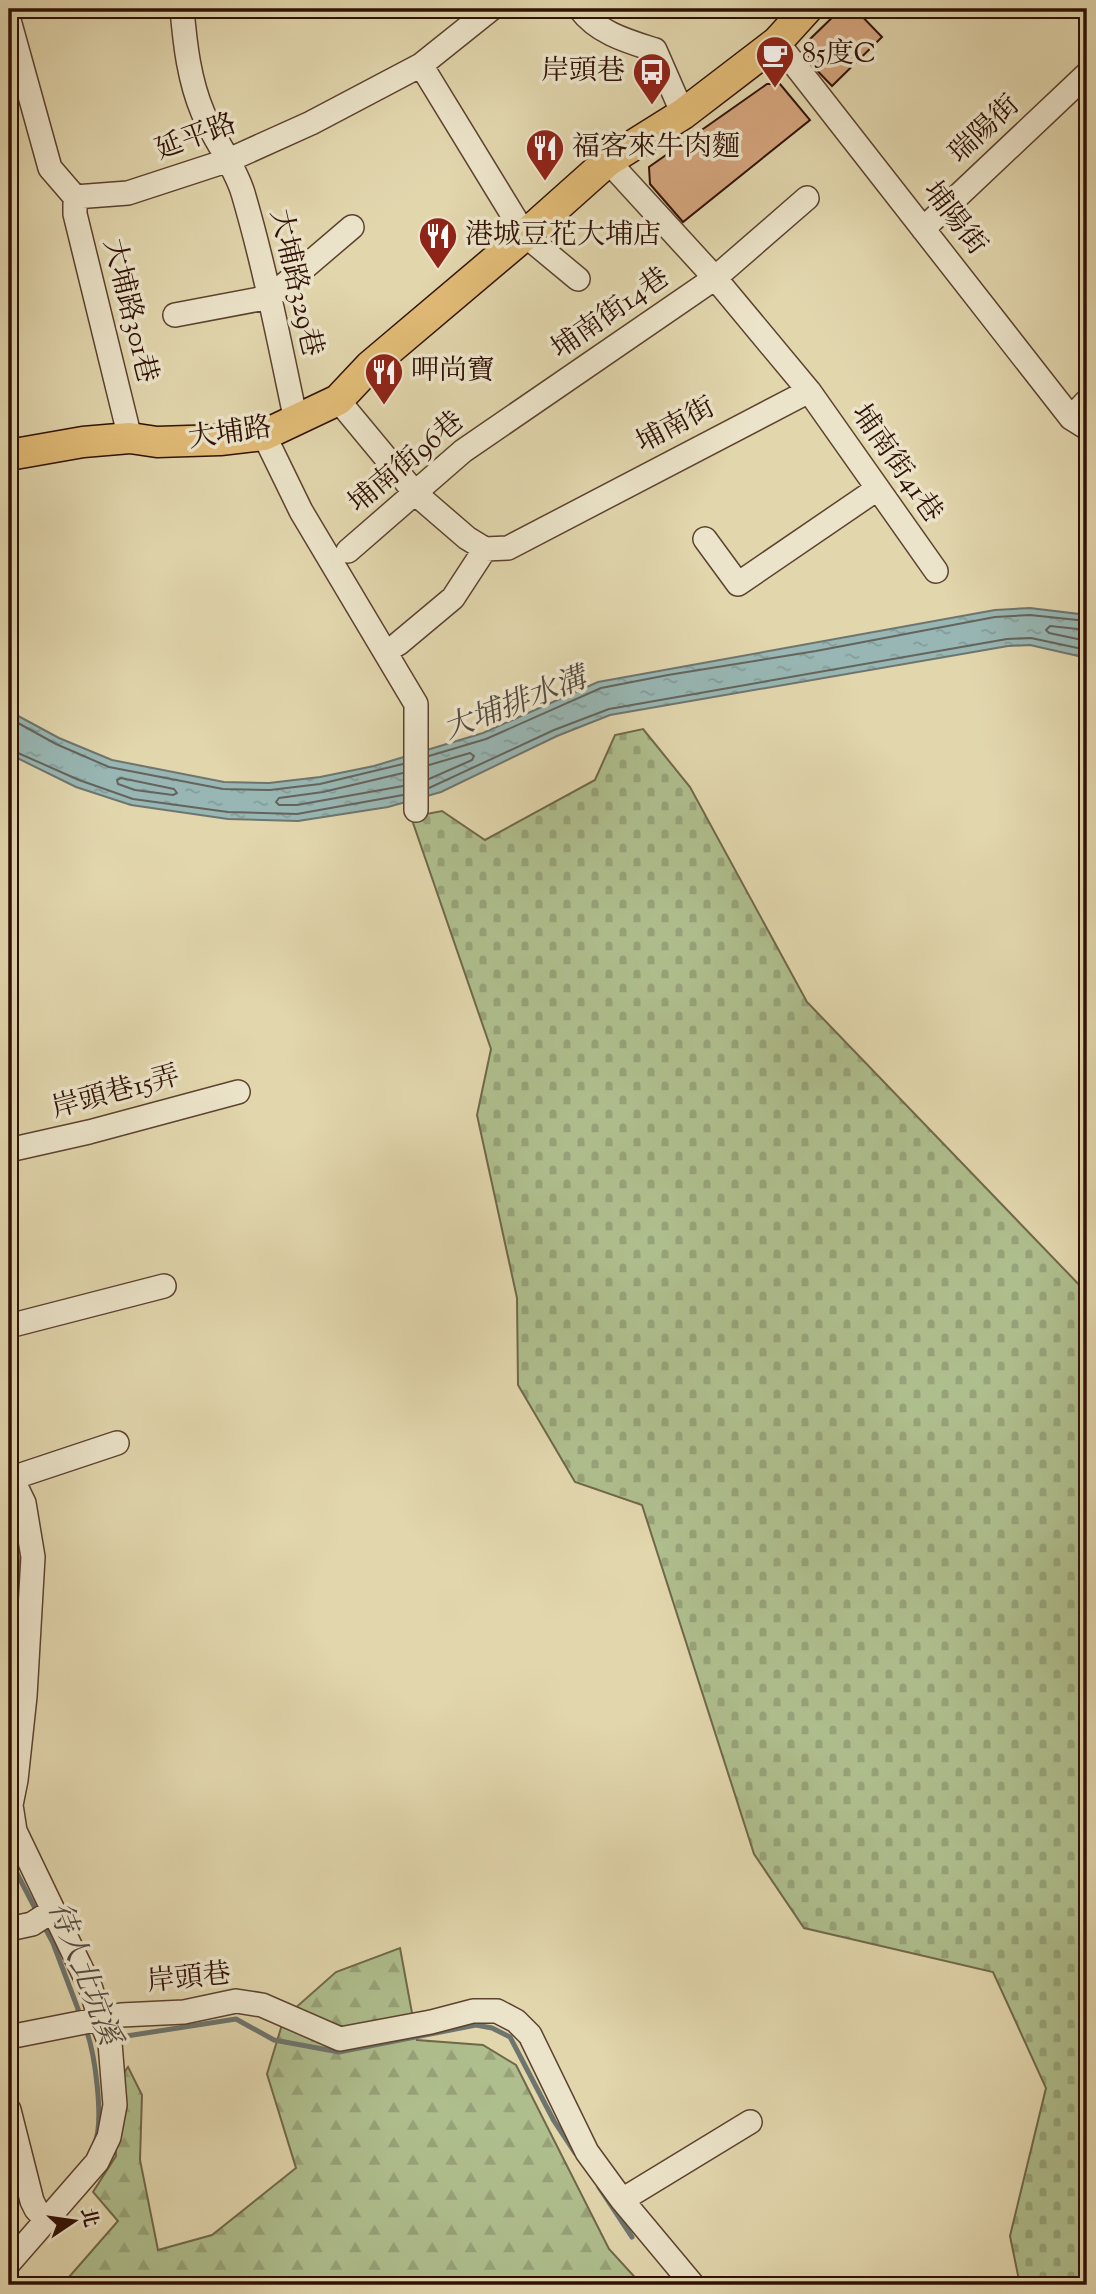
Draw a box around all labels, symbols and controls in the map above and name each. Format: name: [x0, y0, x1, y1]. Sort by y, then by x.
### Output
cafe icon: 85度C: [754, 34, 796, 89]
place label: 85度C: [802, 35, 876, 75]
bus stop icon: 岸頭巷: [631, 51, 673, 106]
place label: 岸頭巷: [541, 52, 625, 92]
street label: 瑞陽街: [941, 87, 1029, 173]
street label: 延平路: [150, 105, 242, 171]
restaurant icon: 福客來牛肉麵: [524, 127, 566, 182]
place label: 福客來牛肉麵: [572, 128, 740, 168]
street label: 埔陽街: [912, 174, 996, 264]
street label: 大埔路329巷: [259, 205, 331, 361]
restaurant icon: 港城豆花大埔店: [417, 215, 459, 270]
place label: 港城豆花大埔店: [465, 216, 661, 256]
street label: 大埔路301巷: [92, 235, 166, 387]
street label: 埔南街14巷: [544, 259, 678, 369]
restaurant icon: 呷尚寶: [363, 351, 405, 406]
place label: 呷尚寶: [411, 352, 495, 392]
street label: 埔南街: [630, 389, 722, 463]
street label: 埔南街41巷: [841, 397, 951, 531]
street label: 埔南街96巷: [341, 403, 473, 523]
street label: 大埔路: [186, 408, 274, 460]
water label: 大埔排水溝: [437, 657, 596, 752]
street label: 岸頭巷15弄: [48, 1057, 184, 1129]
water label: 待人北坑溪: [36, 1896, 131, 2055]
street label: 岸頭巷: [145, 1955, 233, 2003]
north arrow: [38, 2186, 108, 2256]
text: 北: [73, 2205, 103, 2230]

